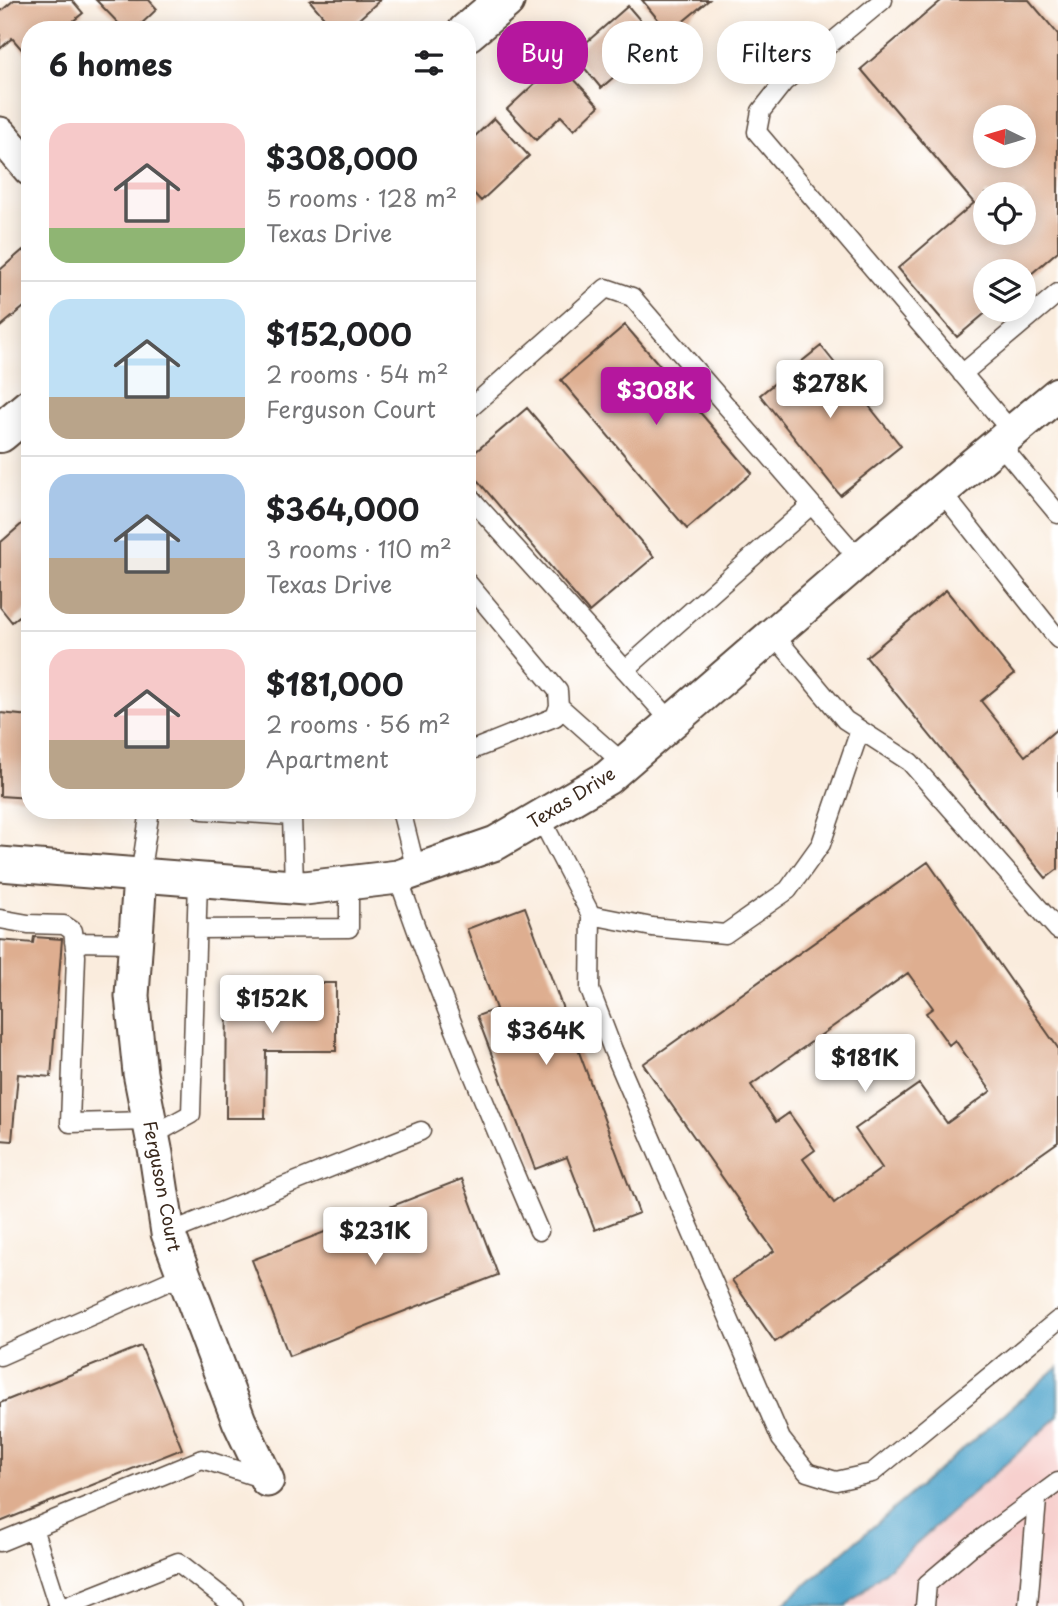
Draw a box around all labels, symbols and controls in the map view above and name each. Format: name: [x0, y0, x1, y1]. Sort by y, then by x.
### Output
chip: Buy: [497, 21, 588, 84]
chip: Rent: [602, 21, 703, 84]
chip: Filters: [717, 21, 836, 84]
text: 6 homes: [49, 41, 172, 86]
icon: filters: [410, 44, 448, 82]
north arrow: [973, 105, 1036, 168]
map controls: [973, 105, 1036, 322]
text: $308,000: [266, 135, 418, 180]
icon: home: [105, 151, 189, 235]
text: 5 rooms · 128 m²: [266, 180, 457, 215]
button: locate: [973, 182, 1036, 245]
text: Texas Drive: [266, 215, 392, 250]
button: layers: [973, 259, 1036, 322]
text: $152,000: [266, 311, 412, 356]
icon: home: [105, 327, 189, 411]
text: 2 rooms · 54 m²: [266, 356, 449, 391]
pin: $278K: [781, 360, 879, 420]
text: $278K: [792, 365, 868, 400]
pin: $308K: [607, 368, 705, 427]
text: $308K: [617, 372, 695, 407]
text: Ferguson Court: [266, 391, 436, 426]
text: $364,000: [266, 486, 419, 531]
icon: home: [105, 502, 189, 586]
text: 3 rooms · 110 m²: [266, 531, 452, 566]
text: Texas Drive: [266, 566, 392, 601]
text: $181,000: [266, 661, 403, 706]
icon: home: [105, 677, 189, 761]
text: 2 rooms · 56 m²: [266, 706, 451, 741]
text: Apartment: [266, 741, 389, 776]
street label: Texas Drive: [522, 759, 620, 835]
pin: $152K: [223, 976, 321, 1035]
text: $152K: [236, 980, 308, 1015]
pin: $364K: [497, 1007, 595, 1067]
text: $364K: [507, 1012, 585, 1047]
pin: $181K: [816, 1034, 914, 1094]
text: $181K: [831, 1039, 899, 1074]
street label: Ferguson Court: [137, 1118, 189, 1254]
pin: $231K: [326, 1208, 424, 1267]
text: $231K: [339, 1212, 411, 1247]

